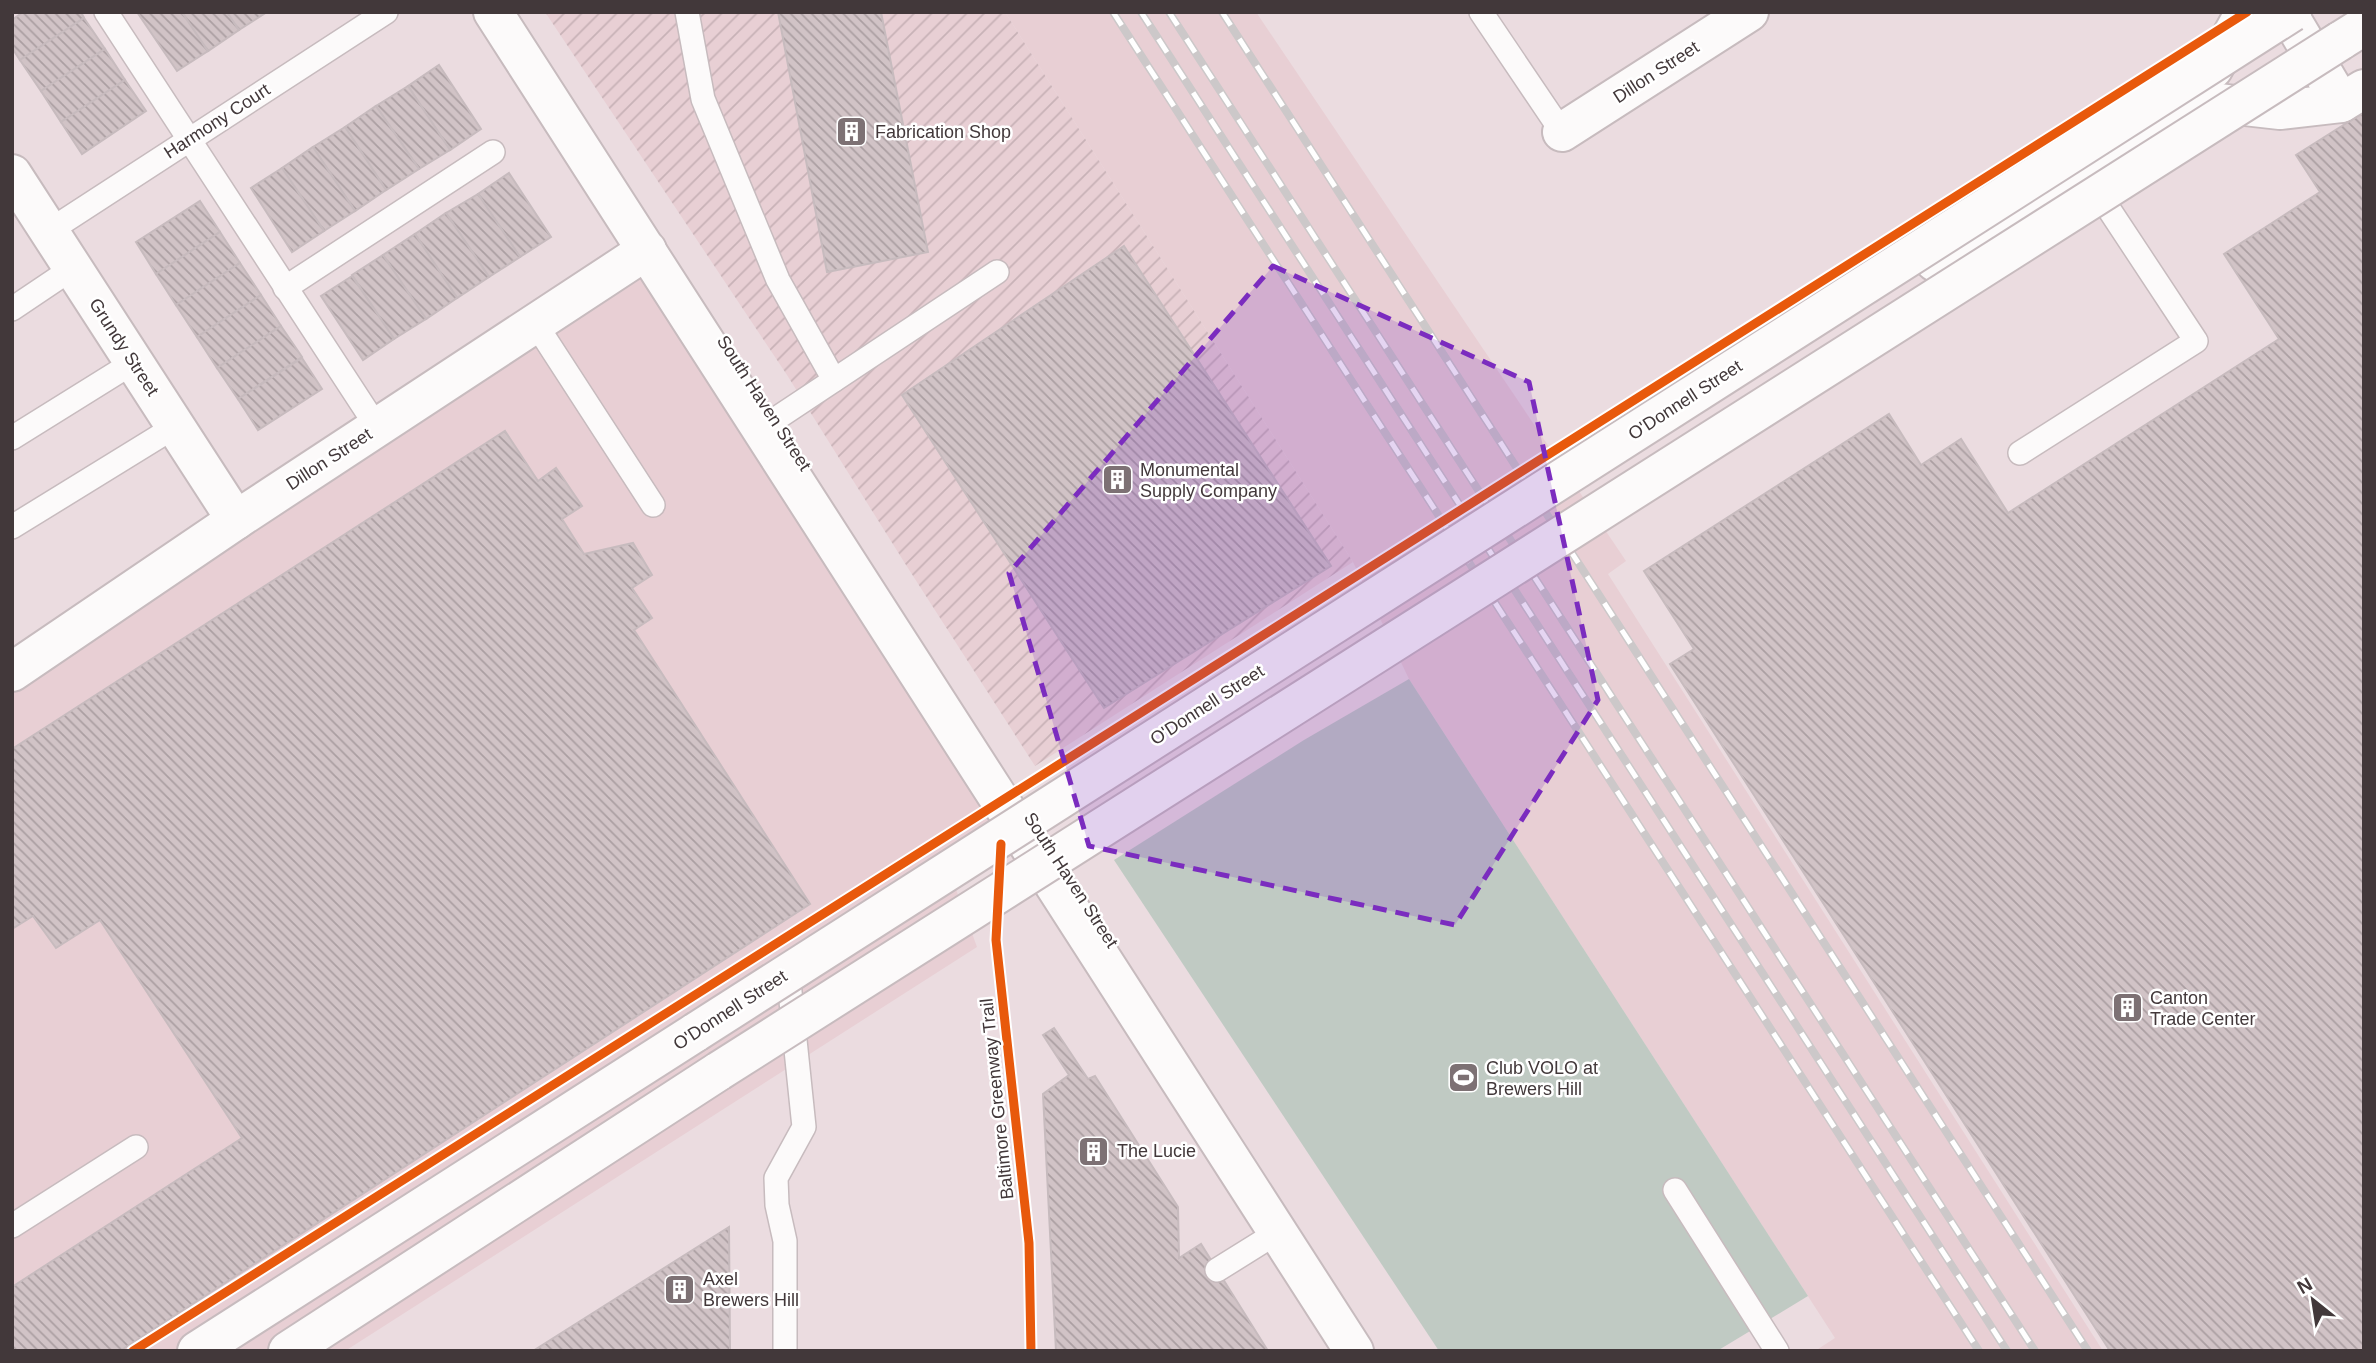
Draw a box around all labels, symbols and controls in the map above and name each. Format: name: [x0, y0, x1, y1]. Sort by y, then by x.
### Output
street label: Dillon Street: [1609, 37, 1703, 107]
street label: Harmony Court: [160, 79, 274, 163]
building icon: Fabrication Shop: [835, 115, 869, 149]
place label: Fabrication Shop: [875, 122, 1011, 142]
street label: Grundy Street: [85, 295, 163, 399]
street label: South Haven Street: [713, 332, 815, 474]
street label: O'Donnell Street: [1624, 356, 1746, 444]
street label: Dillon Street: [282, 424, 376, 494]
place label: Monumental Supply Company: [1140, 460, 1277, 501]
building icon: Monumental Supply Company: [1100, 463, 1134, 497]
street label: O'Donnell Street: [1146, 661, 1268, 749]
street label: South Haven Street: [1020, 809, 1122, 951]
street label: O'Donnell Street: [669, 966, 791, 1054]
place label: Canton Trade Center: [2150, 988, 2255, 1029]
building icon: Canton Trade Center: [2110, 991, 2144, 1025]
street label: Baltimore Greenway Trail: [976, 997, 1018, 1201]
place label: Club VOLO at Brewers Hill: [1486, 1058, 1598, 1099]
sports icon: Club VOLO at Brewers Hill: [1446, 1061, 1480, 1095]
building icon: The Lucie: [1077, 1134, 1111, 1168]
place label: The Lucie: [1117, 1141, 1196, 1161]
north arrow: [2278, 1265, 2348, 1335]
place label: Axel Brewers Hill: [703, 1269, 799, 1310]
building icon: Axel Brewers Hill: [663, 1272, 697, 1306]
text: N: [2294, 1273, 2316, 1298]

